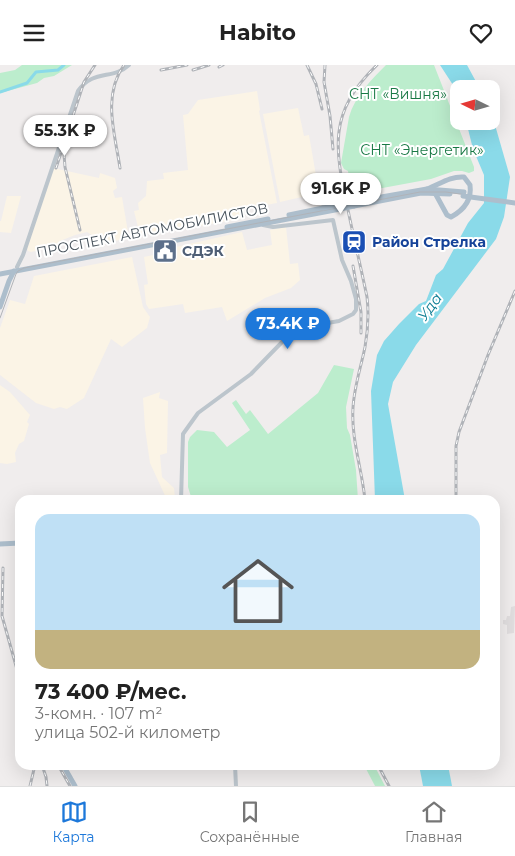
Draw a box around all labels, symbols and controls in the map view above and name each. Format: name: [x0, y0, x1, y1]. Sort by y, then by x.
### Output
icon: menu: [20, 19, 48, 47]
text: Habito: [219, 19, 296, 46]
icon: heart: [467, 19, 495, 47]
north arrow: [450, 80, 500, 130]
map controls: [450, 80, 500, 130]
park label: СНТ «Вишня»: [349, 85, 447, 103]
pin: 55.3K ₽: [19, 114, 111, 157]
text: 55.3K ₽: [34, 121, 96, 140]
park label: СНТ «Энергетик»: [360, 141, 484, 159]
pin: 91.6K ₽: [295, 173, 387, 215]
text: 91.6K ₽: [311, 179, 371, 198]
street label: ПРОСПЕКТ АВТОМОБИЛИСТОВ: [34, 199, 270, 261]
station icon: Район Стрелка: [341, 229, 367, 255]
place label: Район Стрелка: [372, 233, 486, 251]
public building icon: СДЭК: [152, 238, 178, 264]
place label: СДЭК: [182, 242, 225, 260]
water label: Уда: [413, 289, 446, 324]
pin: 73.4K ₽: [242, 307, 334, 350]
text: 73.4K ₽: [256, 314, 320, 333]
icon: home: [213, 546, 303, 636]
text: 73 400 ₽/мес.: [35, 679, 186, 704]
text: 3-комн. · 107 m²: [35, 704, 162, 723]
text: улица 502-й километр: [35, 723, 220, 742]
tab: Карта: [53, 798, 94, 846]
tab: Сохранённые: [200, 798, 300, 846]
tab: Главная: [405, 798, 462, 846]

